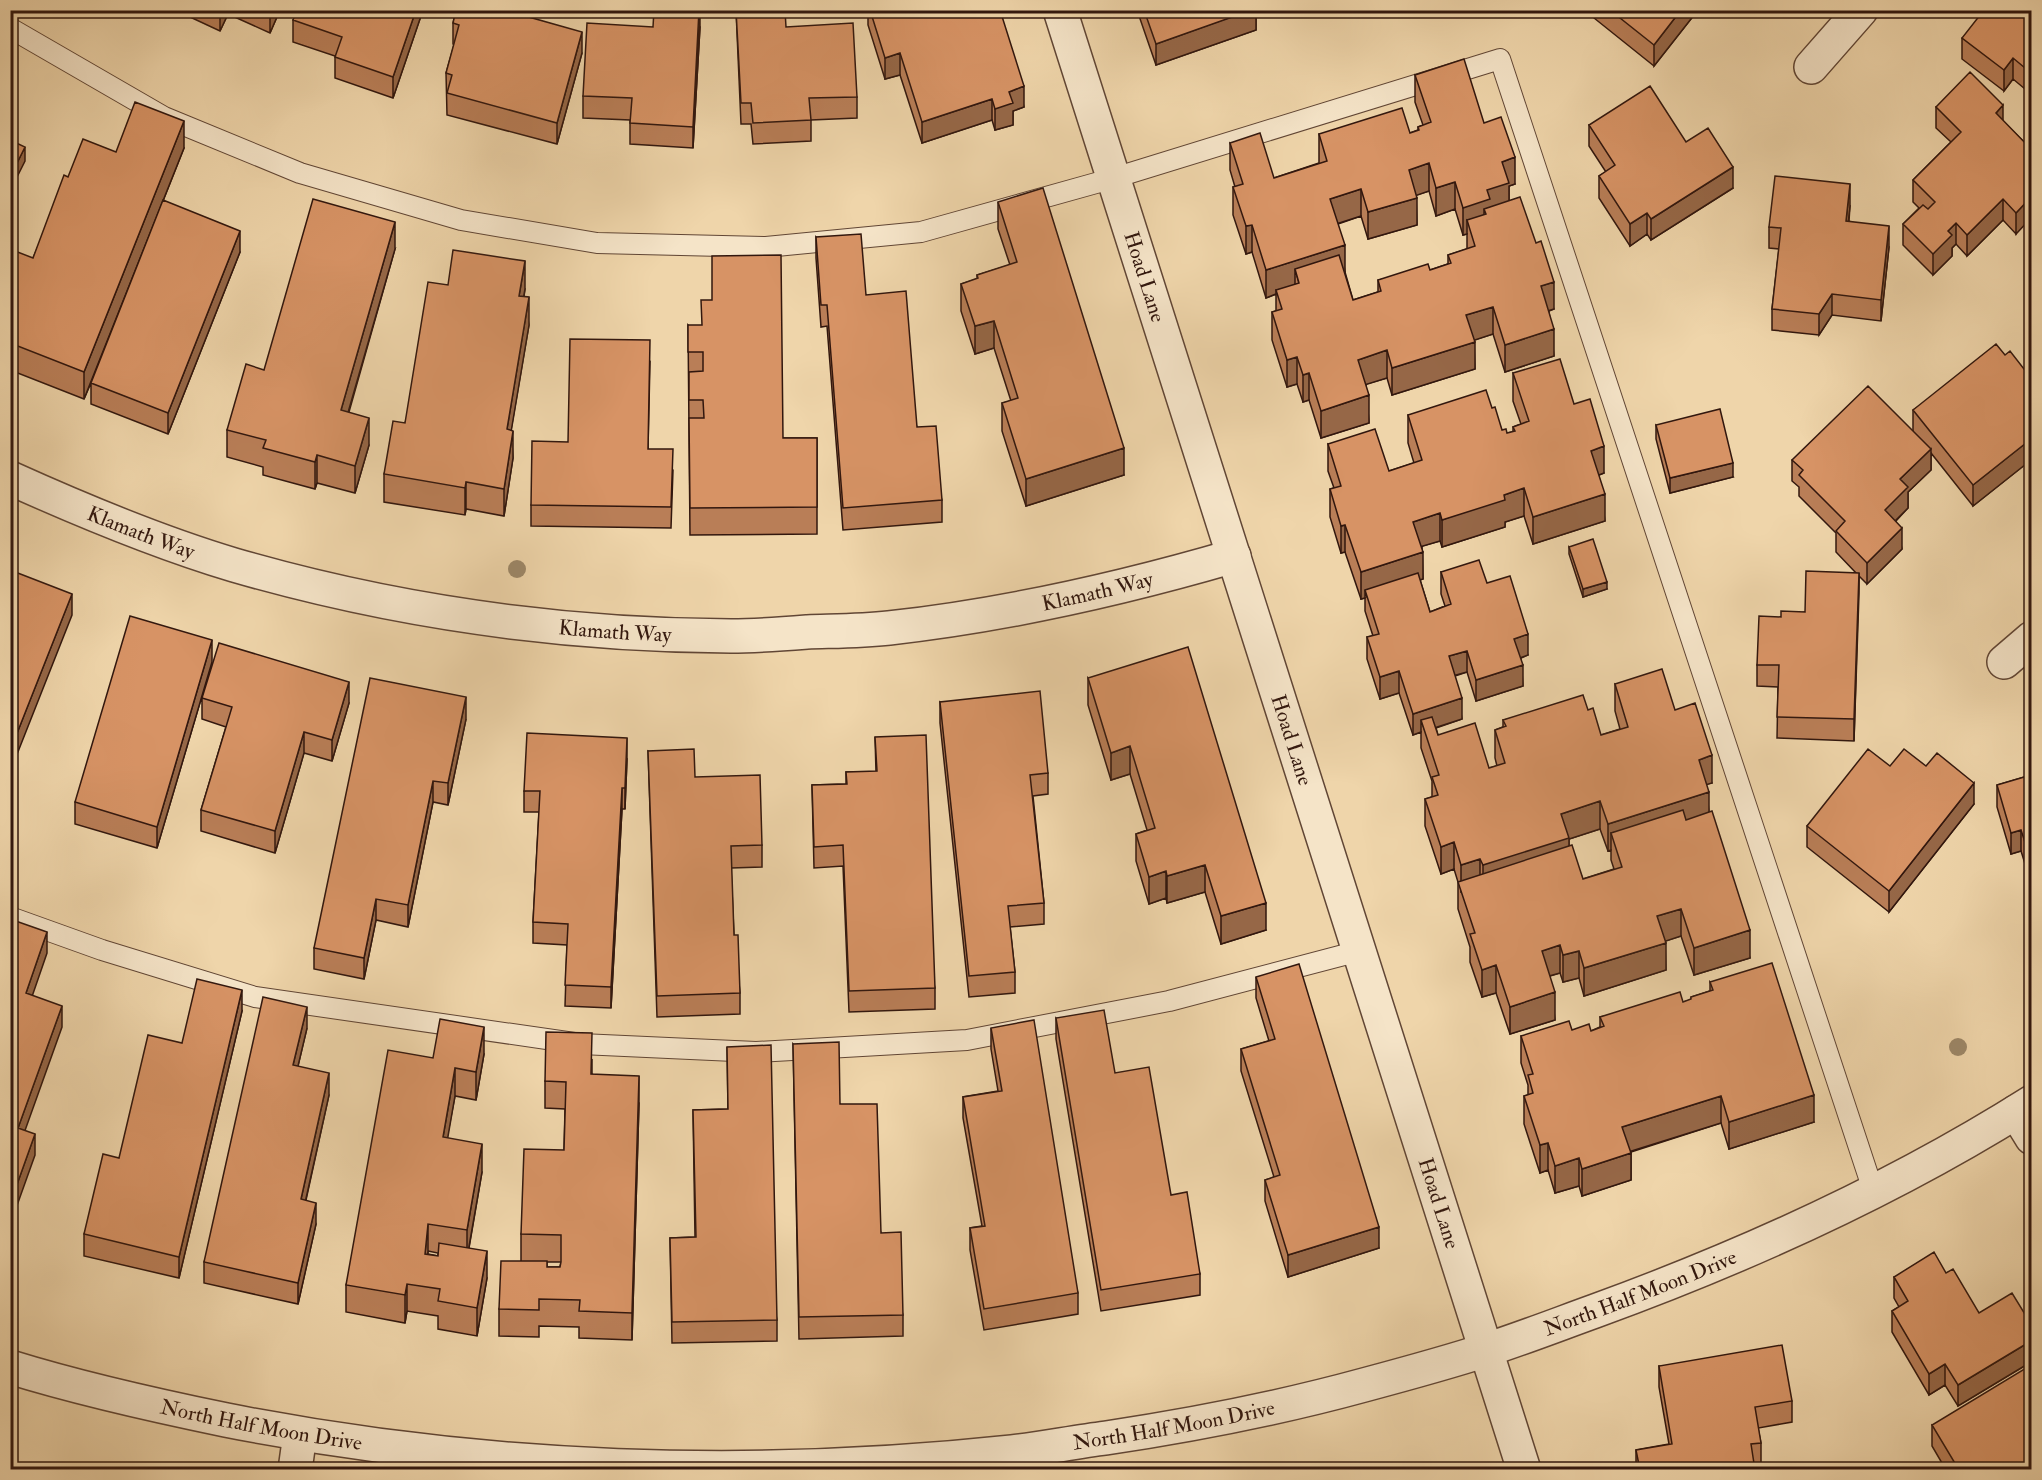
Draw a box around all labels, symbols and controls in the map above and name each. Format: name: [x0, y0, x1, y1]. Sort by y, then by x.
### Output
street label: Hoad Lane: [1117, 228, 1171, 326]
street label: Klamath Way: [83, 500, 199, 566]
street label: Klamath Way: [1040, 566, 1157, 618]
street label: Klamath Way: [557, 614, 673, 649]
street label: Hoad Lane: [1264, 691, 1319, 789]
street label: Hoad Lane: [1412, 1154, 1466, 1252]
street label: North Half Moon Drive: [1540, 1244, 1741, 1343]
street label: North Half Moon Drive: [158, 1393, 364, 1457]
street label: North Half Moon Drive: [1071, 1394, 1278, 1457]

